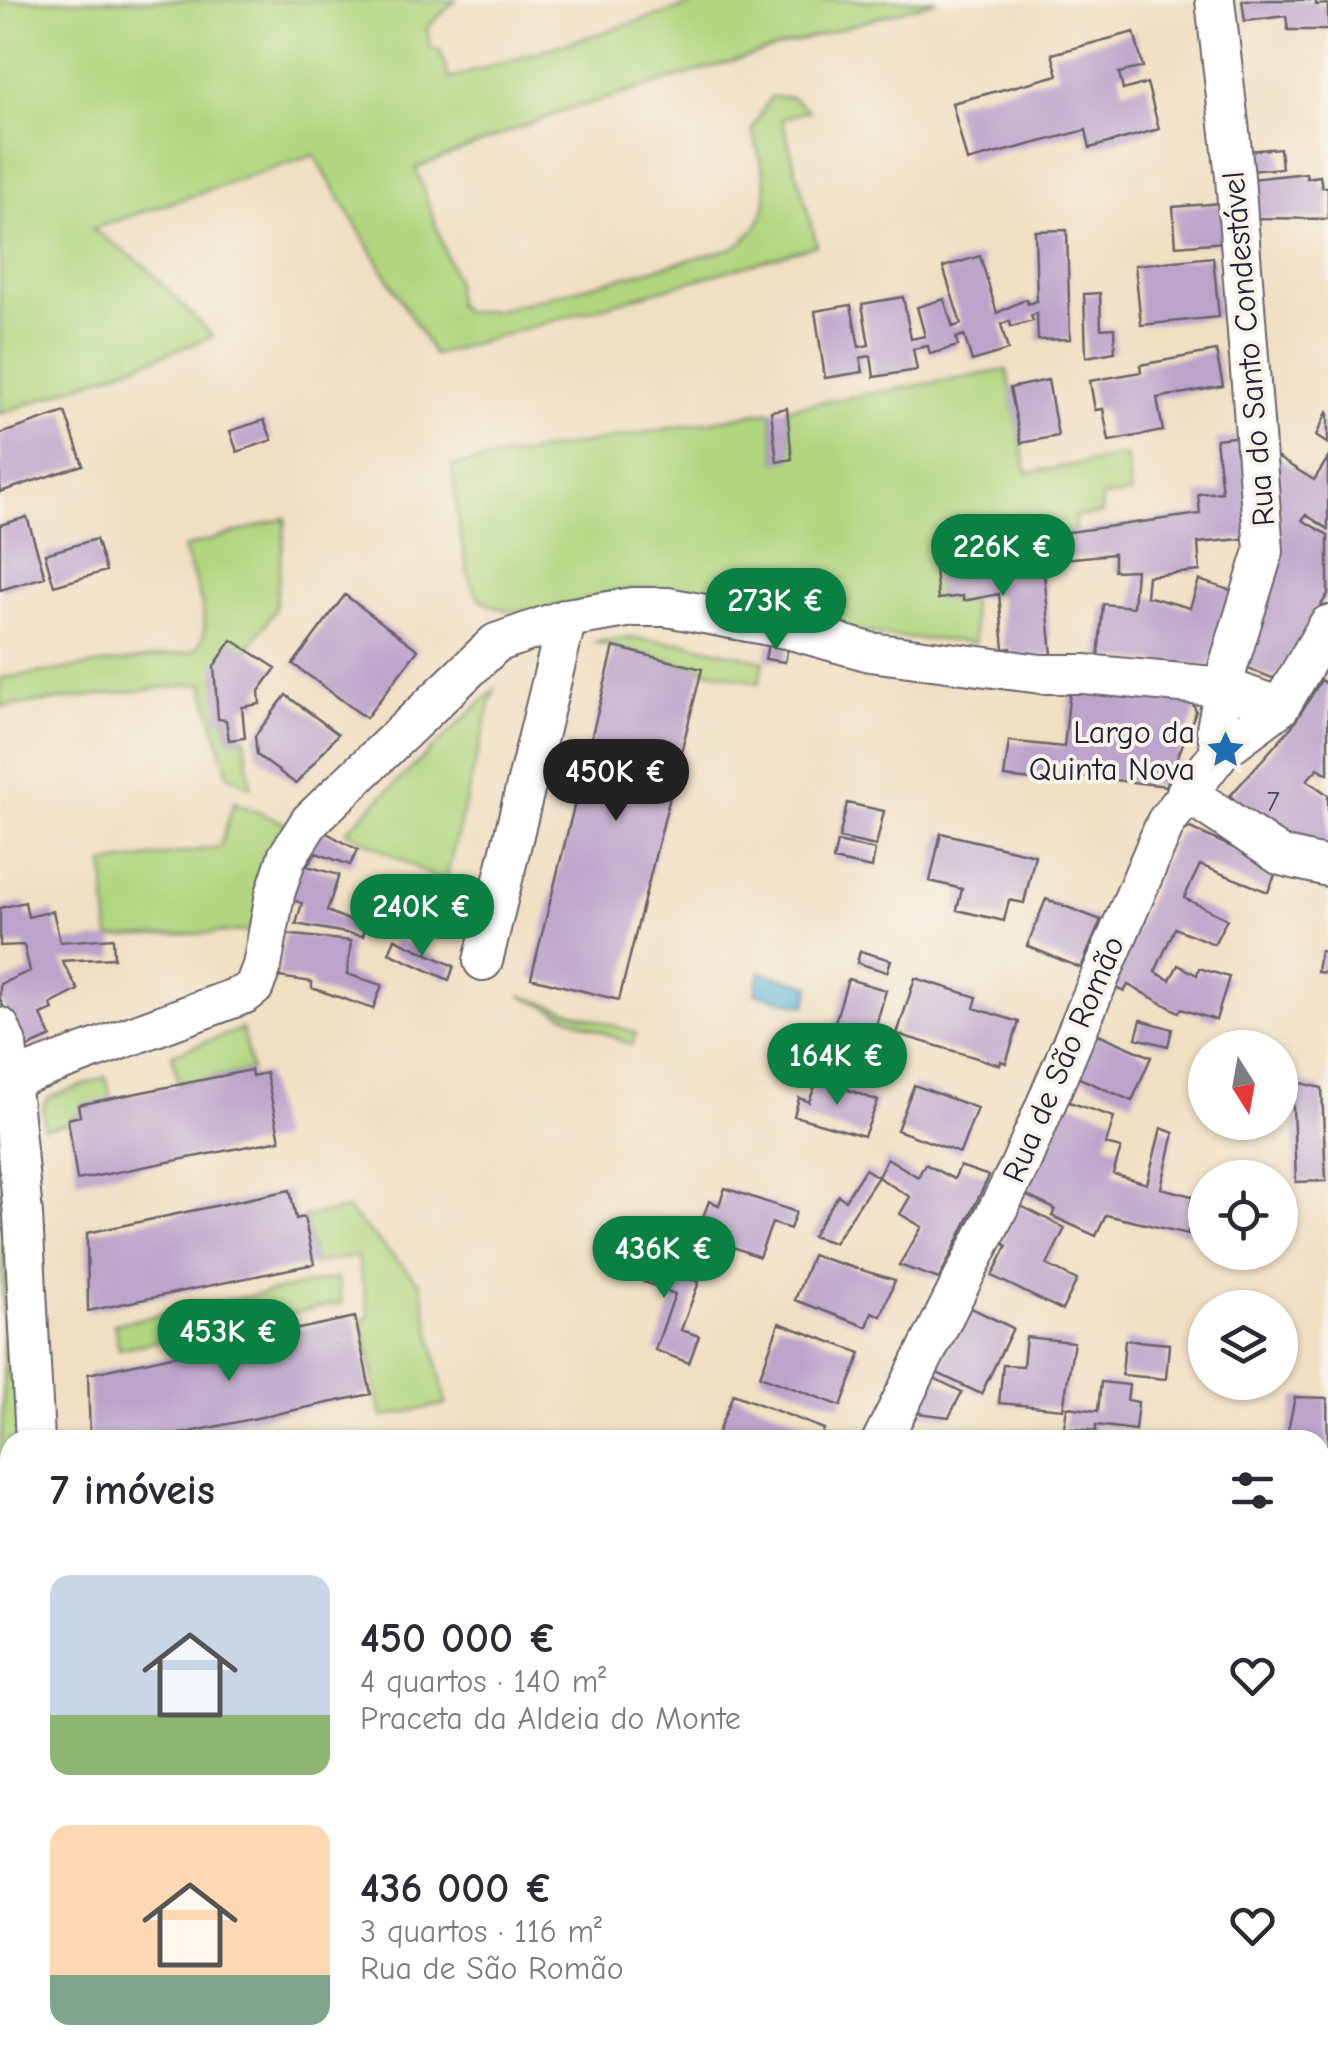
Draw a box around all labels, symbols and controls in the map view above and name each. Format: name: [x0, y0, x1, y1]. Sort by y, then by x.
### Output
street label: Rua do Santo Condestável: [1215, 170, 1282, 528]
pin: 226K €: [922, 514, 1084, 599]
text: 226K €: [953, 528, 1053, 565]
pin: 273K €: [695, 568, 857, 653]
text: 273K €: [727, 582, 825, 619]
place label: Largo da Quinta Nova: [1029, 714, 1195, 788]
place icon: Largo da Quinta Nova: [1204, 729, 1246, 771]
pin: 450K €: [535, 739, 697, 824]
text: 450K €: [565, 753, 667, 790]
house number: 7: [1266, 786, 1280, 818]
pin: 240K €: [341, 874, 503, 959]
text: 240K €: [372, 888, 472, 925]
street label: Rua de São Romão: [995, 931, 1132, 1188]
pin: 164K €: [756, 1023, 918, 1108]
north arrow: [1188, 1030, 1298, 1140]
map controls: [1188, 1030, 1298, 1400]
text: 164K €: [789, 1037, 885, 1074]
button: locate: [1188, 1160, 1298, 1270]
pin: 436K €: [583, 1216, 745, 1301]
text: 436K €: [615, 1230, 713, 1267]
button: layers: [1188, 1290, 1298, 1400]
pin: 453K €: [148, 1299, 310, 1384]
text: 453K €: [179, 1313, 279, 1350]
icon: filters: [1225, 1463, 1280, 1518]
text: 7 imóveis: [50, 1466, 215, 1515]
text: 450 000 €: [360, 1614, 557, 1663]
icon: home: [130, 1615, 250, 1735]
icon: heart: [1225, 1648, 1280, 1703]
text: 4 quartos · 140 m²: [360, 1663, 606, 1700]
text: Praceta da Aldeia do Monte: [360, 1700, 741, 1737]
text: 436 000 €: [360, 1864, 553, 1913]
icon: home: [130, 1865, 250, 1985]
icon: heart: [1225, 1898, 1280, 1953]
text: 3 quartos · 116 m²: [360, 1913, 602, 1950]
text: Rua de São Romão: [360, 1950, 624, 1987]

